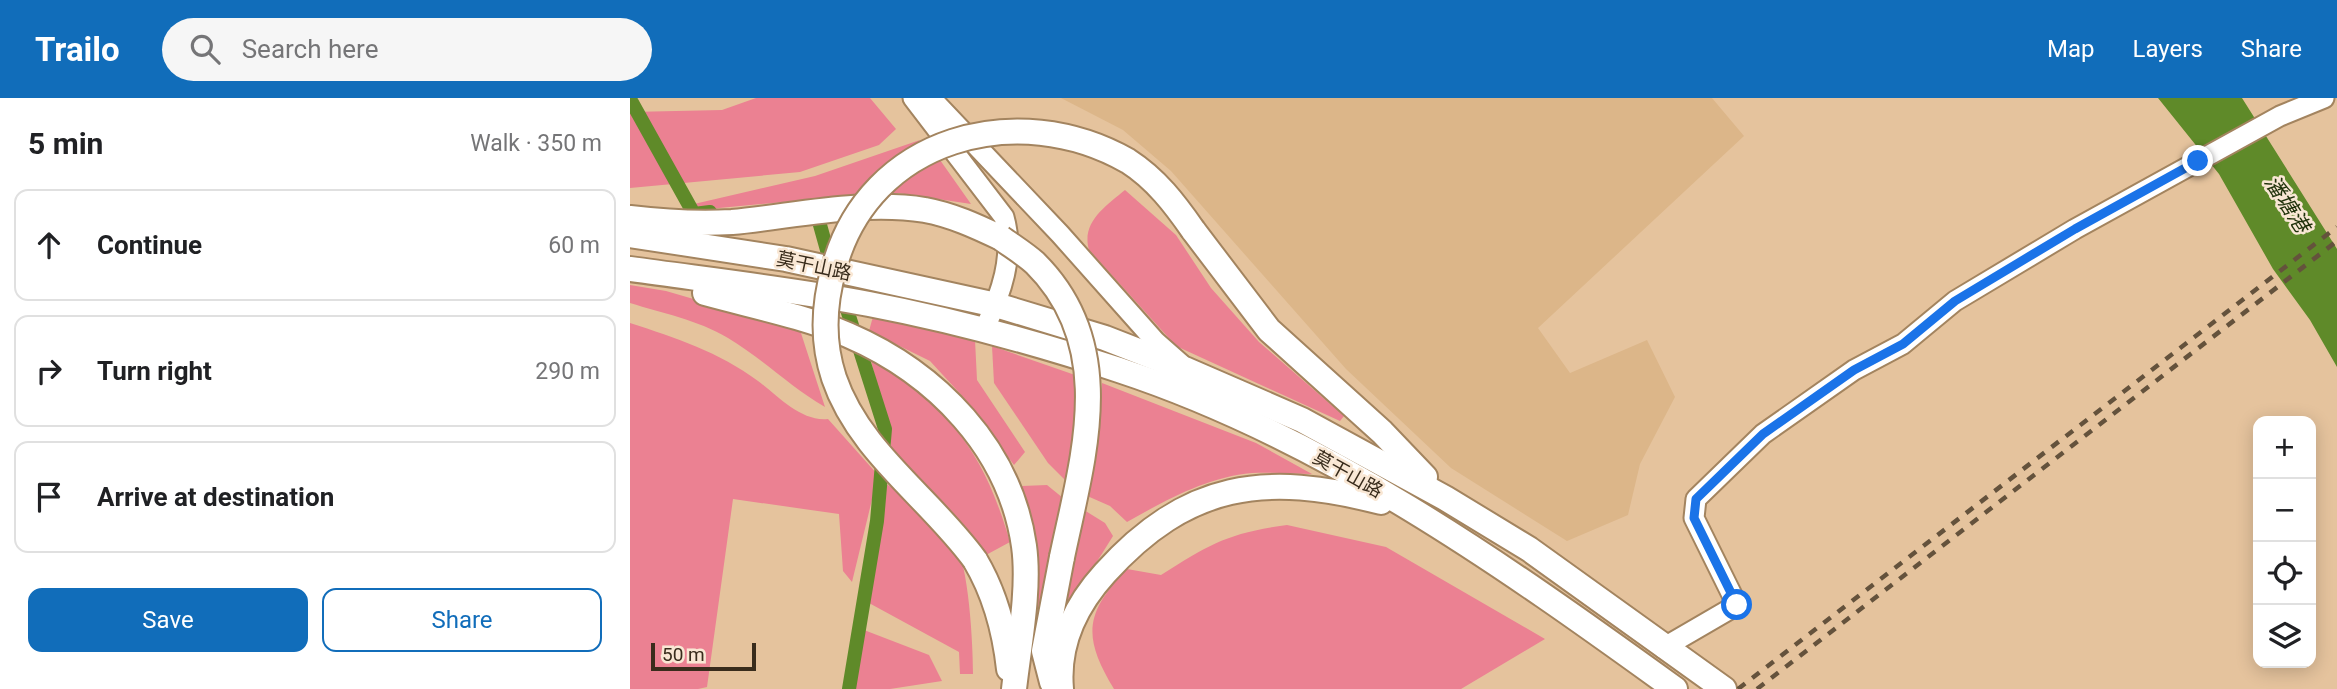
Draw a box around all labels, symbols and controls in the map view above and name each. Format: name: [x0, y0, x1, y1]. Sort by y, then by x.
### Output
search box: [162, 18, 652, 81]
text: Trailo: [35, 30, 120, 69]
icon: search: [186, 30, 224, 68]
text: Search here: [242, 34, 378, 64]
text: Map: [2047, 35, 2095, 63]
text: Layers: [2133, 35, 2203, 63]
text: Share: [2241, 35, 2302, 63]
text: 5 min: [28, 126, 103, 161]
text: Walk · 350 m: [470, 130, 602, 157]
route end: [2182, 145, 2213, 176]
water label: 潘塘港: [2260, 171, 2316, 239]
icon: ahead: [30, 226, 68, 264]
text: Continue: [97, 230, 202, 260]
text: 60 m: [548, 232, 600, 259]
street label: 莫干山路: [774, 247, 854, 285]
icon: right: [30, 352, 68, 390]
text: Turn right: [97, 356, 212, 386]
text: 290 m: [535, 358, 600, 385]
map controls: [2253, 416, 2316, 668]
button: +: [2253, 416, 2316, 479]
street label: 莫干山路: [1309, 446, 1387, 502]
icon: arrive: [30, 478, 68, 516]
button: −: [2253, 479, 2316, 542]
text: Arrive at destination: [97, 482, 334, 512]
button: locate: [2253, 542, 2316, 605]
button: Save: [28, 588, 308, 652]
button: Share: [322, 588, 602, 652]
route start: [1721, 589, 1752, 620]
button: layers: [2253, 605, 2316, 668]
scale bar: [651, 640, 756, 672]
text: 50 m: [662, 643, 705, 666]

